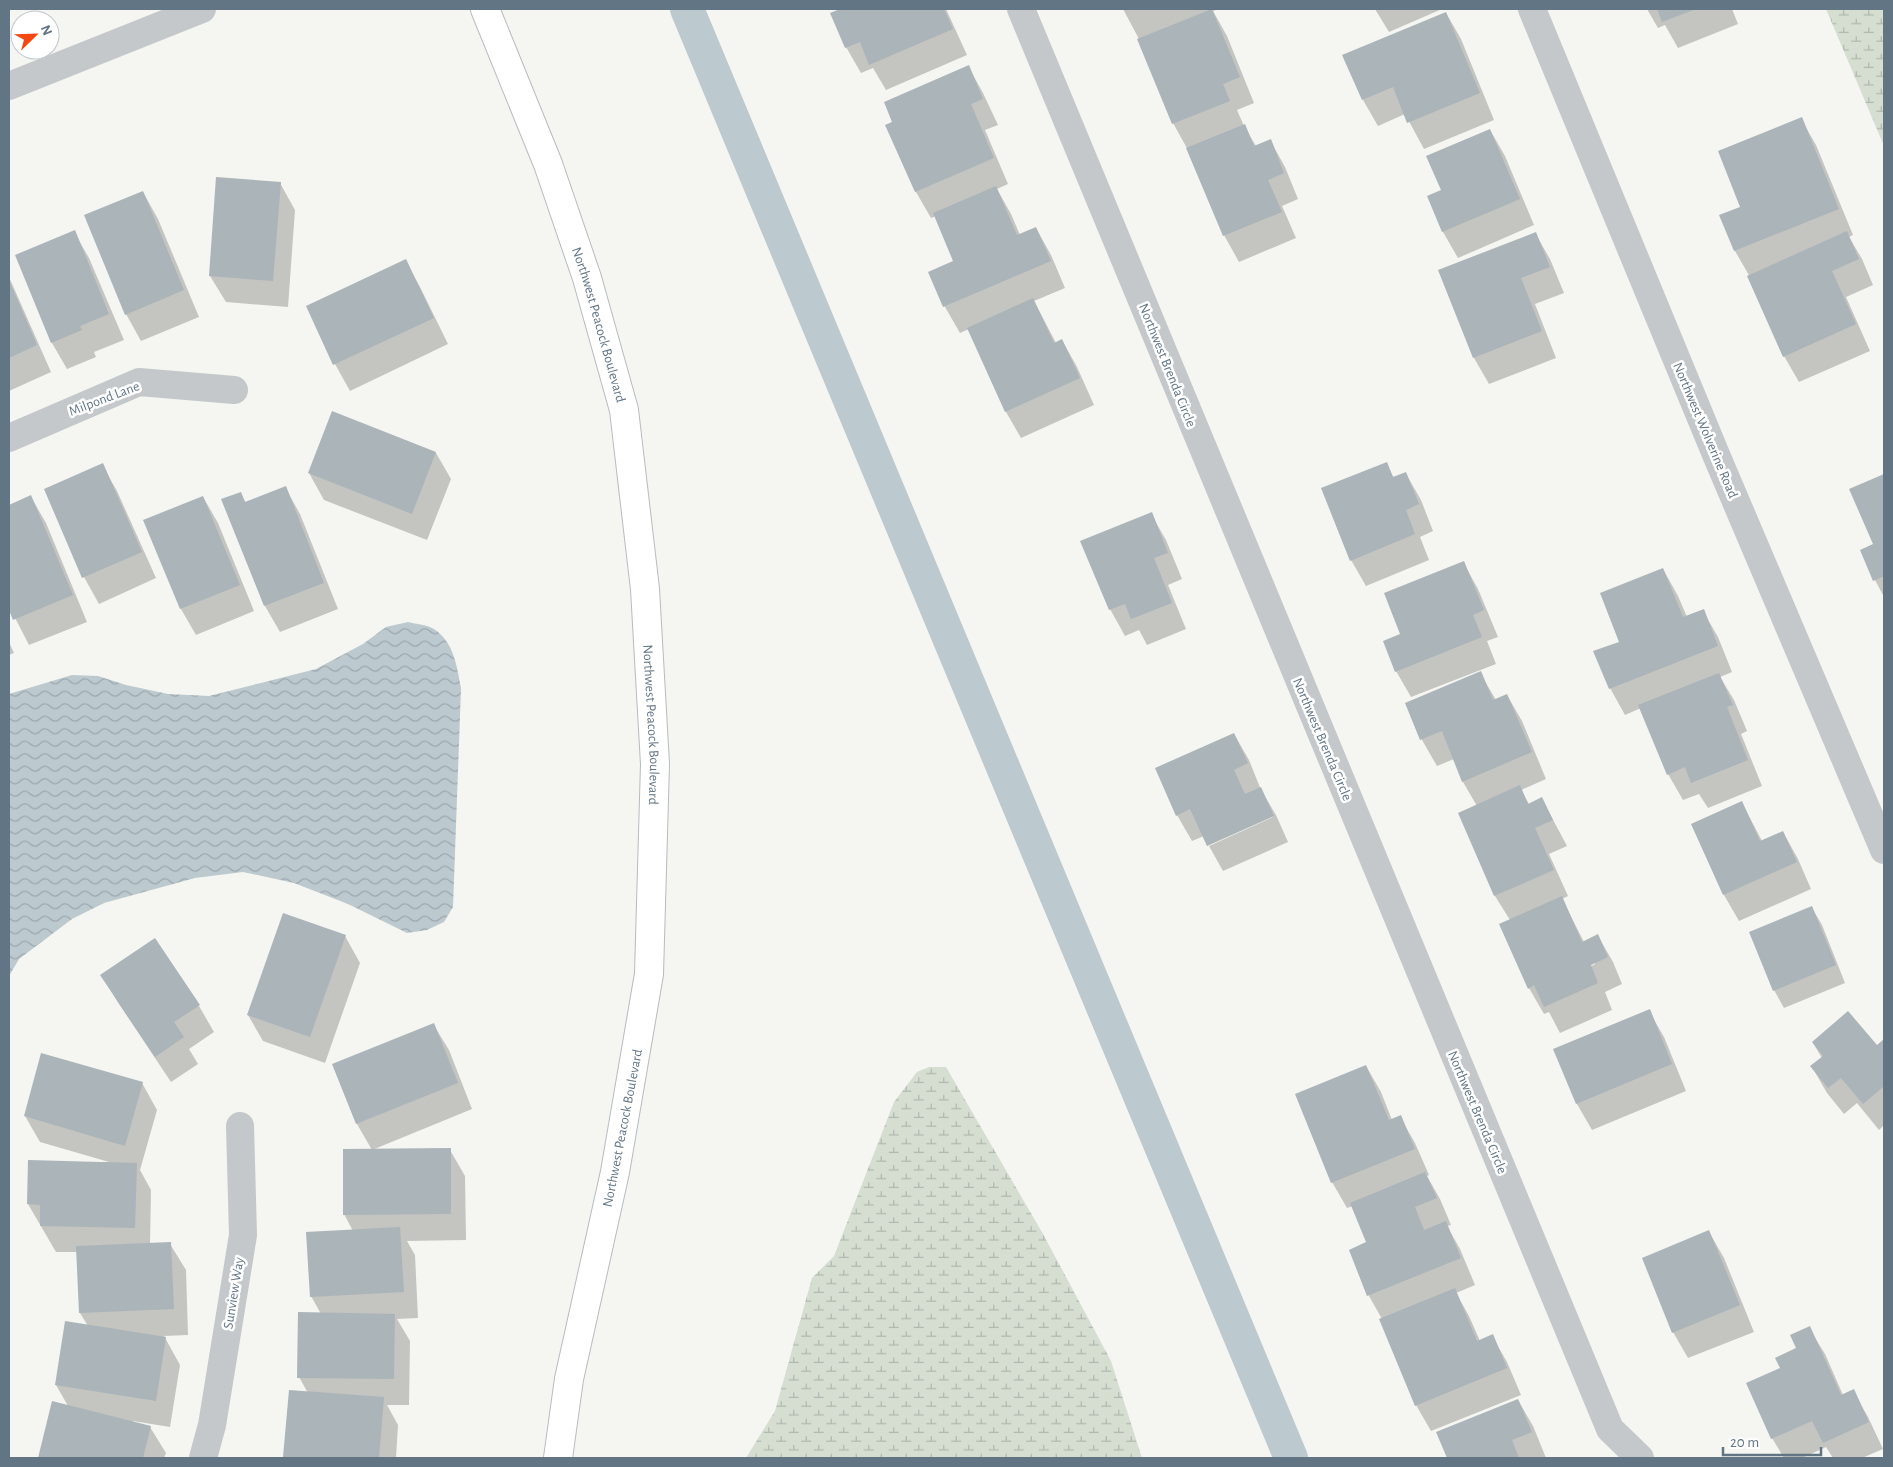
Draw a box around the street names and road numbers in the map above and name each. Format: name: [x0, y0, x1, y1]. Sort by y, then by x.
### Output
street label: Northwest Peacock Boulevard: [569, 246, 627, 404]
street label: Northwest Brenda Circle: [1136, 302, 1198, 429]
street label: Northwest Wolverine Road: [1670, 361, 1740, 500]
street label: Milpond Lane: [67, 379, 142, 419]
street label: Northwest Peacock Boulevard: [640, 644, 661, 805]
street label: Northwest Brenda Circle: [1290, 676, 1354, 803]
street label: Northwest Peacock Boulevard: [601, 1048, 645, 1208]
street label: Northwest Brenda Circle: [1445, 1049, 1509, 1176]
street label: Sunview Way: [221, 1256, 247, 1330]

